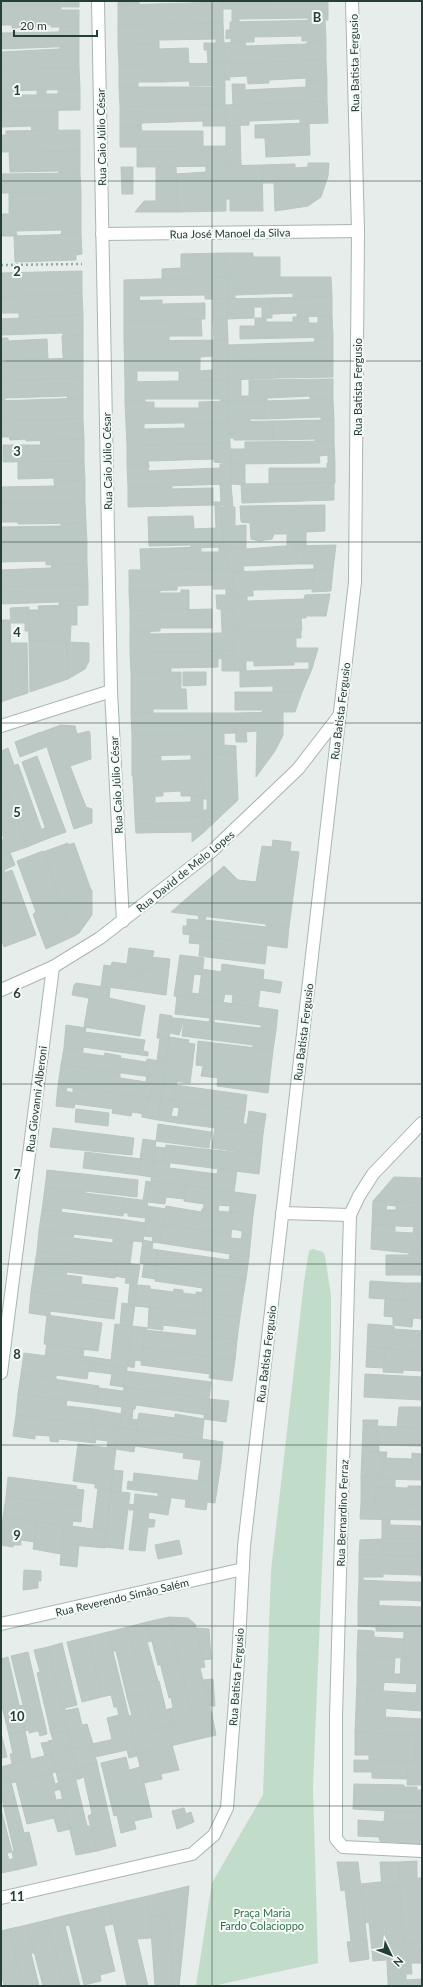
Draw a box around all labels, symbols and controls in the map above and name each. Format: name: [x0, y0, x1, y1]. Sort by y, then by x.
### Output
text: B: [313, 9, 322, 25]
scale bar: [14, 12, 97, 38]
street label: Rua Batista Fergusio: [347, 14, 361, 112]
text: 20 m: [20, 18, 47, 33]
text: 1: [13, 82, 21, 98]
street label: Rua Caio Júlio César: [94, 88, 108, 186]
street label: Rua José Manoel da Silva: [170, 225, 290, 241]
text: 2: [13, 263, 21, 279]
street label: Rua Batista Fergusio: [351, 338, 364, 436]
street label: Rua Caio Júlio César: [100, 412, 114, 510]
text: 3: [13, 443, 21, 459]
text: 4: [13, 624, 21, 640]
street label: Rua Batista Fergusio: [328, 661, 352, 761]
street label: Rua Caio Júlio César: [107, 736, 125, 834]
text: 5: [13, 804, 21, 820]
street label: Rua David de Melo Lopes: [133, 827, 237, 915]
street label: Rua Batista Fergusio: [291, 982, 315, 1082]
text: 6: [13, 985, 21, 1001]
street label: Rua Giovanni Alberoni: [23, 1045, 49, 1153]
text: 7: [13, 1166, 21, 1182]
street label: Rua Batista Fergusio: [254, 1304, 278, 1404]
text: 8: [13, 1346, 21, 1362]
street label: Rua Bernardino Ferraz: [334, 1459, 350, 1567]
text: 9: [13, 1527, 21, 1543]
street label: Rua Reverendo Simão Salém: [54, 1575, 190, 1619]
street label: Rua Batista Fergusio: [226, 1628, 246, 1726]
text: 10: [9, 1708, 25, 1724]
text: 11: [9, 1888, 25, 1904]
park label: Praça Maria Fardo Colacioppo: [220, 1906, 304, 1932]
north arrow: [371, 1935, 411, 1975]
text: N: [391, 1955, 406, 1970]

